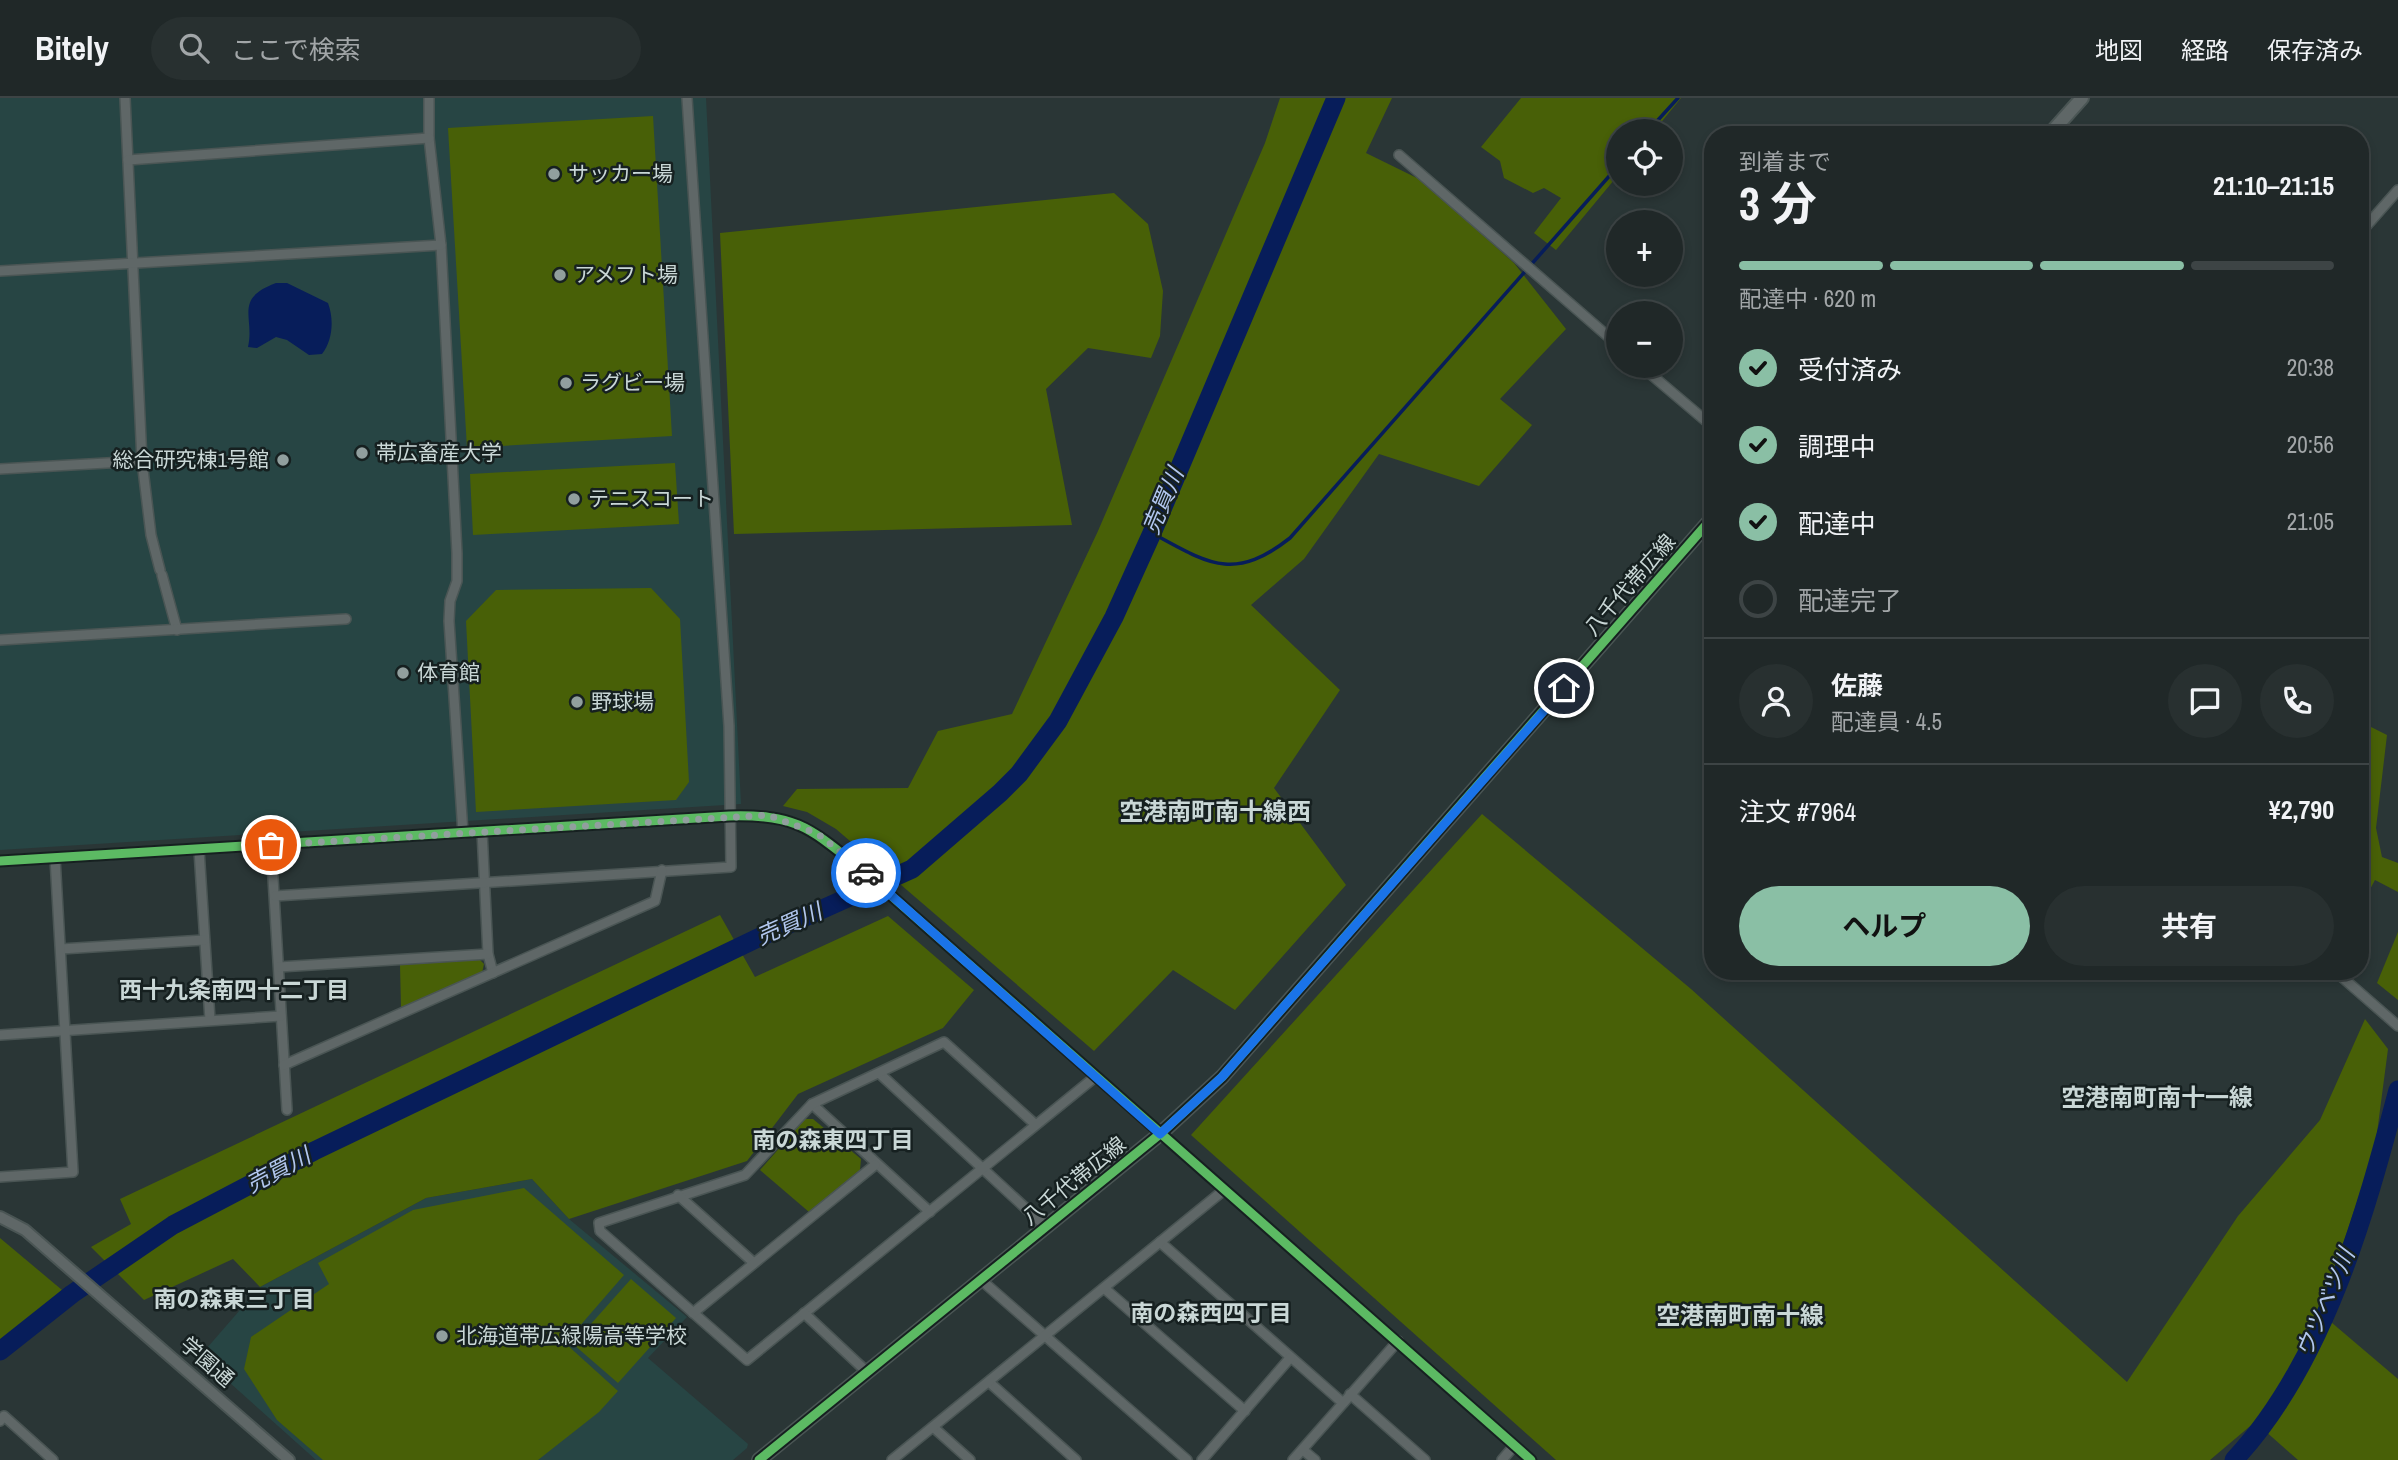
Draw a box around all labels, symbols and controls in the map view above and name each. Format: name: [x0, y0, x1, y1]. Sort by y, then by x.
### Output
search box: [151, 17, 641, 80]
text: Bitely: [35, 26, 109, 70]
icon: search: [175, 29, 213, 67]
text: ここで検索: [231, 32, 361, 67]
text: 地図: [2095, 34, 2143, 66]
text: 経路: [2181, 34, 2229, 66]
text: 保存済み: [2267, 34, 2363, 66]
map controls: [1606, 119, 1683, 378]
button: locate: [1606, 119, 1683, 196]
text: 到着まで: [1739, 146, 1831, 177]
place label: サッカー場: [568, 159, 673, 188]
marker: サッカー場: [546, 166, 562, 182]
text: 21:10–21:15: [2213, 168, 2334, 203]
text: 3 分: [1739, 172, 1816, 234]
button: +: [1606, 210, 1683, 287]
place label: アメフト場: [574, 260, 678, 289]
marker: アメフト場: [552, 267, 568, 283]
text: 配達中 · 620 m: [1739, 283, 1876, 314]
button: −: [1606, 301, 1683, 378]
icon: check: [1739, 349, 1777, 387]
text: 受付済み: [1798, 352, 1902, 387]
text: 20:38: [2287, 352, 2334, 383]
place label: ラグビー場: [580, 368, 685, 397]
marker: ラグビー場: [558, 375, 574, 391]
icon: check: [1739, 426, 1777, 464]
text: 調理中: [1798, 429, 1876, 464]
text: 20:56: [2287, 429, 2334, 460]
place label: 帯広畜産大学: [376, 438, 502, 467]
place label: 総合研究棟1号館: [112, 445, 269, 474]
marker: 帯広畜産大学: [354, 445, 370, 461]
marker: 総合研究棟1号館: [275, 452, 291, 468]
water label: 売買川: [1135, 460, 1191, 539]
place label: テニスコート: [588, 484, 714, 513]
marker: テニスコート: [566, 491, 582, 507]
icon: check: [1739, 503, 1777, 541]
text: 配達中: [1798, 506, 1876, 541]
text: 21:05: [2287, 506, 2334, 537]
street label: 八千代帯広線: [1577, 528, 1682, 642]
text: 配達完了: [1798, 583, 1902, 618]
place label: 体育館: [417, 658, 480, 687]
pin: [1534, 658, 1594, 718]
button: person: [1739, 664, 1813, 738]
button: chat: [2168, 664, 2242, 738]
button: phone: [2260, 664, 2334, 738]
marker: 体育館: [395, 665, 411, 681]
text: 佐藤: [1831, 668, 1883, 703]
icon: home: [1545, 669, 1583, 707]
place label: 野球場: [591, 687, 654, 716]
marker: 野球場: [569, 694, 585, 710]
text: 配達員 · 4.5: [1831, 706, 1942, 737]
text: ¥2,790: [2269, 792, 2334, 827]
text: 注文 #7964: [1739, 794, 1856, 829]
district label: 空港南町南十線西: [1119, 795, 1311, 827]
pin: [241, 815, 301, 875]
icon: bag: [252, 826, 290, 864]
courier: [831, 838, 901, 908]
icon: car: [847, 854, 885, 892]
button: ヘルプ: [1739, 886, 2030, 966]
button: 共有: [2044, 886, 2334, 966]
water label: 売買川: [751, 894, 829, 952]
district label: 西十九条南四十二丁目: [119, 974, 349, 1005]
district label: 空港南町南十一線: [2061, 1081, 2253, 1113]
district label: 南の森東四丁目: [753, 1124, 914, 1155]
street label: 八千代帯広線: [1016, 1130, 1132, 1232]
water label: 売買川: [240, 1138, 318, 1199]
water label: ウツベツ川: [2288, 1241, 2362, 1362]
district label: 南の森東三丁目: [154, 1283, 315, 1314]
district label: 南の森西四丁目: [1131, 1297, 1292, 1328]
district label: 空港南町南十線: [1656, 1299, 1824, 1331]
place label: 北海道帯広緑陽高等学校: [456, 1321, 687, 1350]
marker: 北海道帯広緑陽高等学校: [434, 1328, 450, 1344]
street label: 学園通: [174, 1330, 241, 1393]

